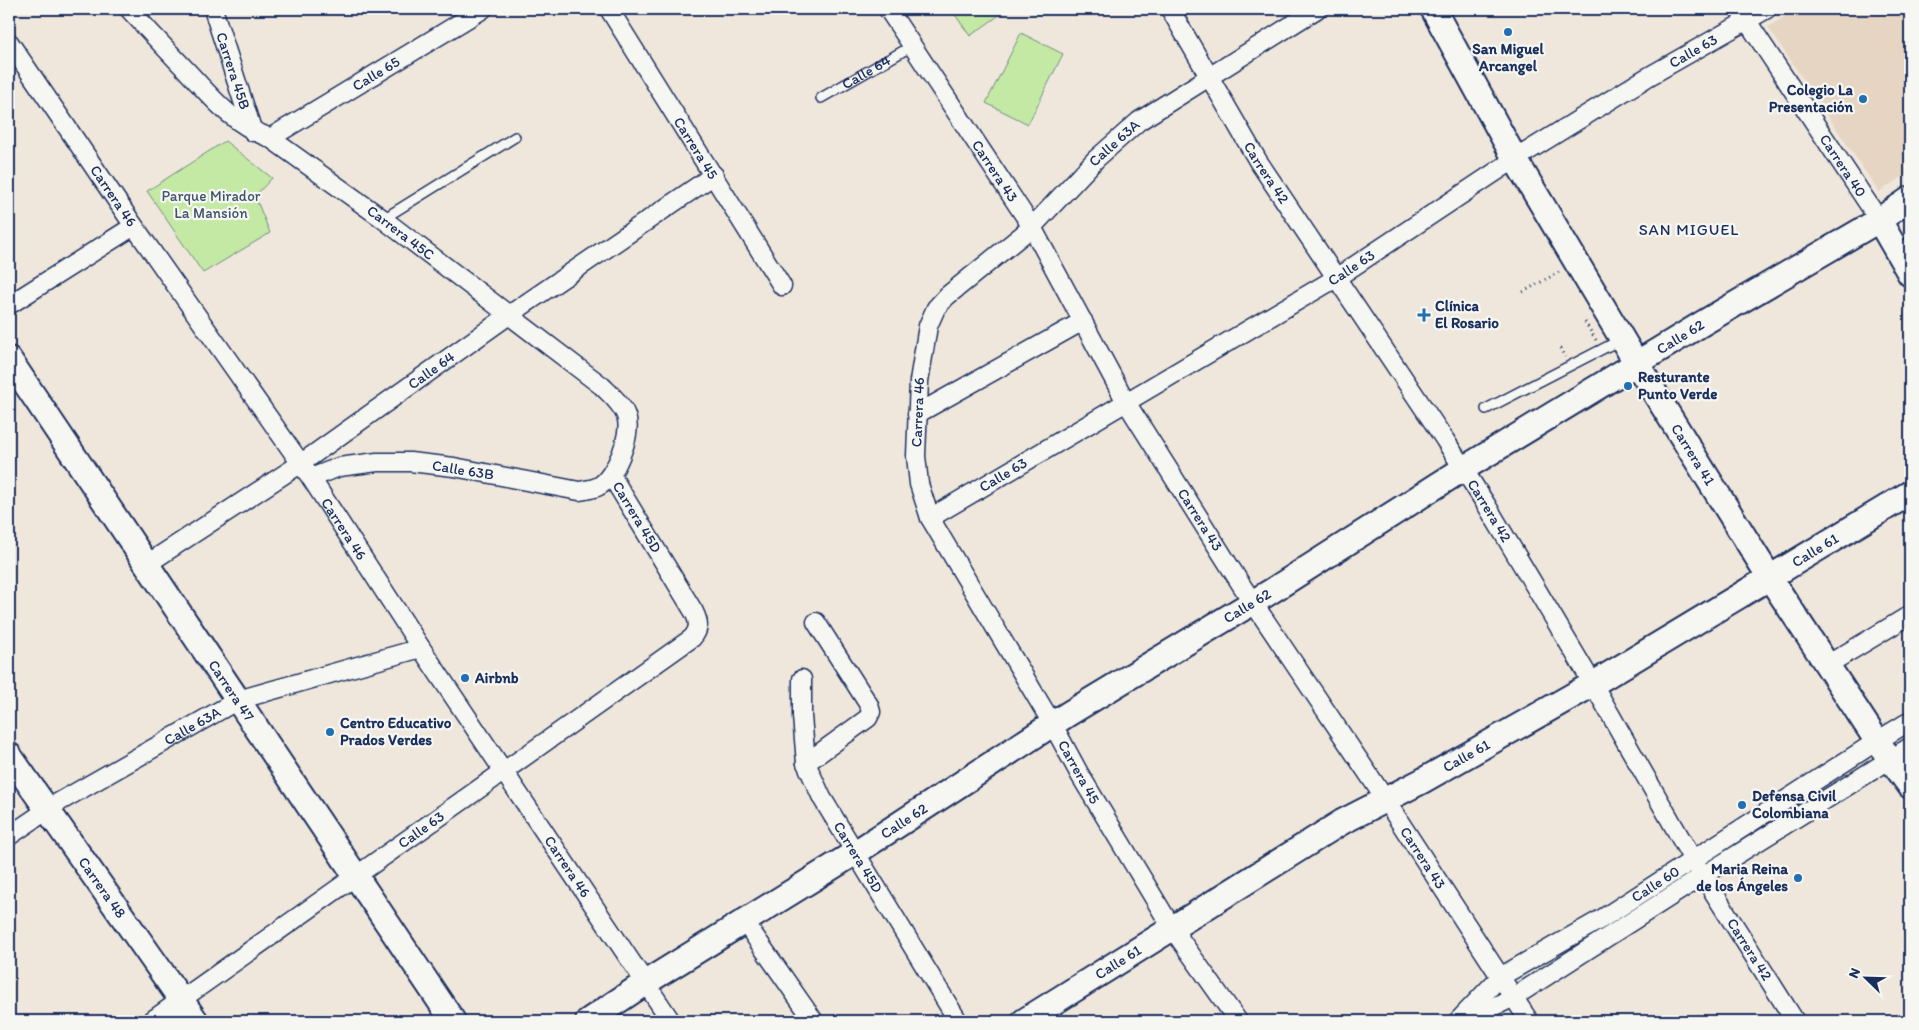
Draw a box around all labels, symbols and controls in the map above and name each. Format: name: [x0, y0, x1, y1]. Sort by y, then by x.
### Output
marker: San Miguel Arcangel: [1502, 26, 1514, 38]
street label: Carrera 45B: [212, 30, 254, 112]
street label: Calle 63: [1666, 30, 1721, 72]
place label: San Miguel Arcangel: [1472, 40, 1544, 76]
street label: Calle 64: [838, 51, 894, 93]
street label: Calle 65: [349, 52, 403, 95]
place label: Colegio La Presentación: [1769, 81, 1854, 116]
marker: Colegio La Presentación: [1857, 93, 1869, 105]
street label: Carrera 45: [670, 114, 722, 183]
street label: Calle 63A: [1085, 115, 1144, 170]
street label: Carrera 40: [1816, 131, 1870, 200]
street label: Carrera 43: [968, 136, 1022, 205]
street label: Carrera 42: [1240, 138, 1293, 207]
street label: Carrera 46: [86, 162, 141, 230]
park label: Parque Mirador La Mansión: [162, 187, 261, 222]
street label: Carrera 45C: [363, 201, 438, 264]
district label: SAN MIGUEL: [1639, 220, 1739, 239]
street label: Calle 63: [1325, 246, 1378, 290]
place label: Clínica El Rosario: [1435, 297, 1499, 332]
marker: Clínica El Rosario: [1417, 308, 1431, 322]
street label: Calle 62: [1653, 315, 1707, 358]
street label: Calle 64: [404, 348, 458, 393]
place label: Resturante Punto Verde: [1638, 368, 1717, 403]
street label: Carrera 46: [907, 375, 929, 448]
marker: Resturante Punto Verde: [1622, 380, 1634, 392]
street label: Carrera 41: [1667, 420, 1719, 489]
street label: Calle 63: [976, 454, 1030, 496]
street label: Calle 63B: [431, 456, 495, 484]
street label: Carrera 42: [1463, 476, 1515, 545]
street label: Carrera 45D: [609, 478, 665, 556]
street label: Carrera 43: [1174, 485, 1227, 554]
street label: Carrera 46: [317, 494, 371, 563]
street label: Calle 61: [1788, 529, 1842, 571]
street label: Calle 62: [1220, 585, 1274, 627]
street label: Carrera 47: [204, 656, 258, 725]
place label: Airbnb: [474, 669, 519, 687]
marker: Airbnb: [459, 672, 471, 684]
street label: Calle 63A: [161, 703, 224, 749]
place label: Centro Educativo Prados Verdes: [340, 714, 452, 749]
marker: Centro Educativo Prados Verdes: [324, 726, 336, 738]
street label: Calle 61: [1440, 735, 1493, 776]
street label: Carrera 45: [1054, 737, 1104, 807]
place label: Defensa Civil Colombiana: [1752, 787, 1837, 822]
street label: Calle 62: [877, 799, 931, 843]
marker: Defensa Civil Colombiana: [1736, 799, 1748, 811]
street label: Calle 63: [394, 807, 448, 852]
street label: Carrera 45D: [830, 818, 887, 896]
street label: Carrera 43: [1396, 823, 1450, 892]
street label: Carrera 46: [540, 832, 595, 901]
street label: Carrera 48: [74, 853, 130, 922]
place label: Maria Reina de los Ángeles: [1696, 860, 1788, 896]
street label: Calle 60: [1628, 862, 1683, 906]
marker: Maria Reina de los Ángeles: [1792, 872, 1804, 884]
street label: Carrera 42: [1723, 915, 1776, 984]
street label: Calle 61: [1092, 941, 1145, 983]
north arrow: [1842, 952, 1892, 1002]
text: N: [1845, 965, 1864, 981]

